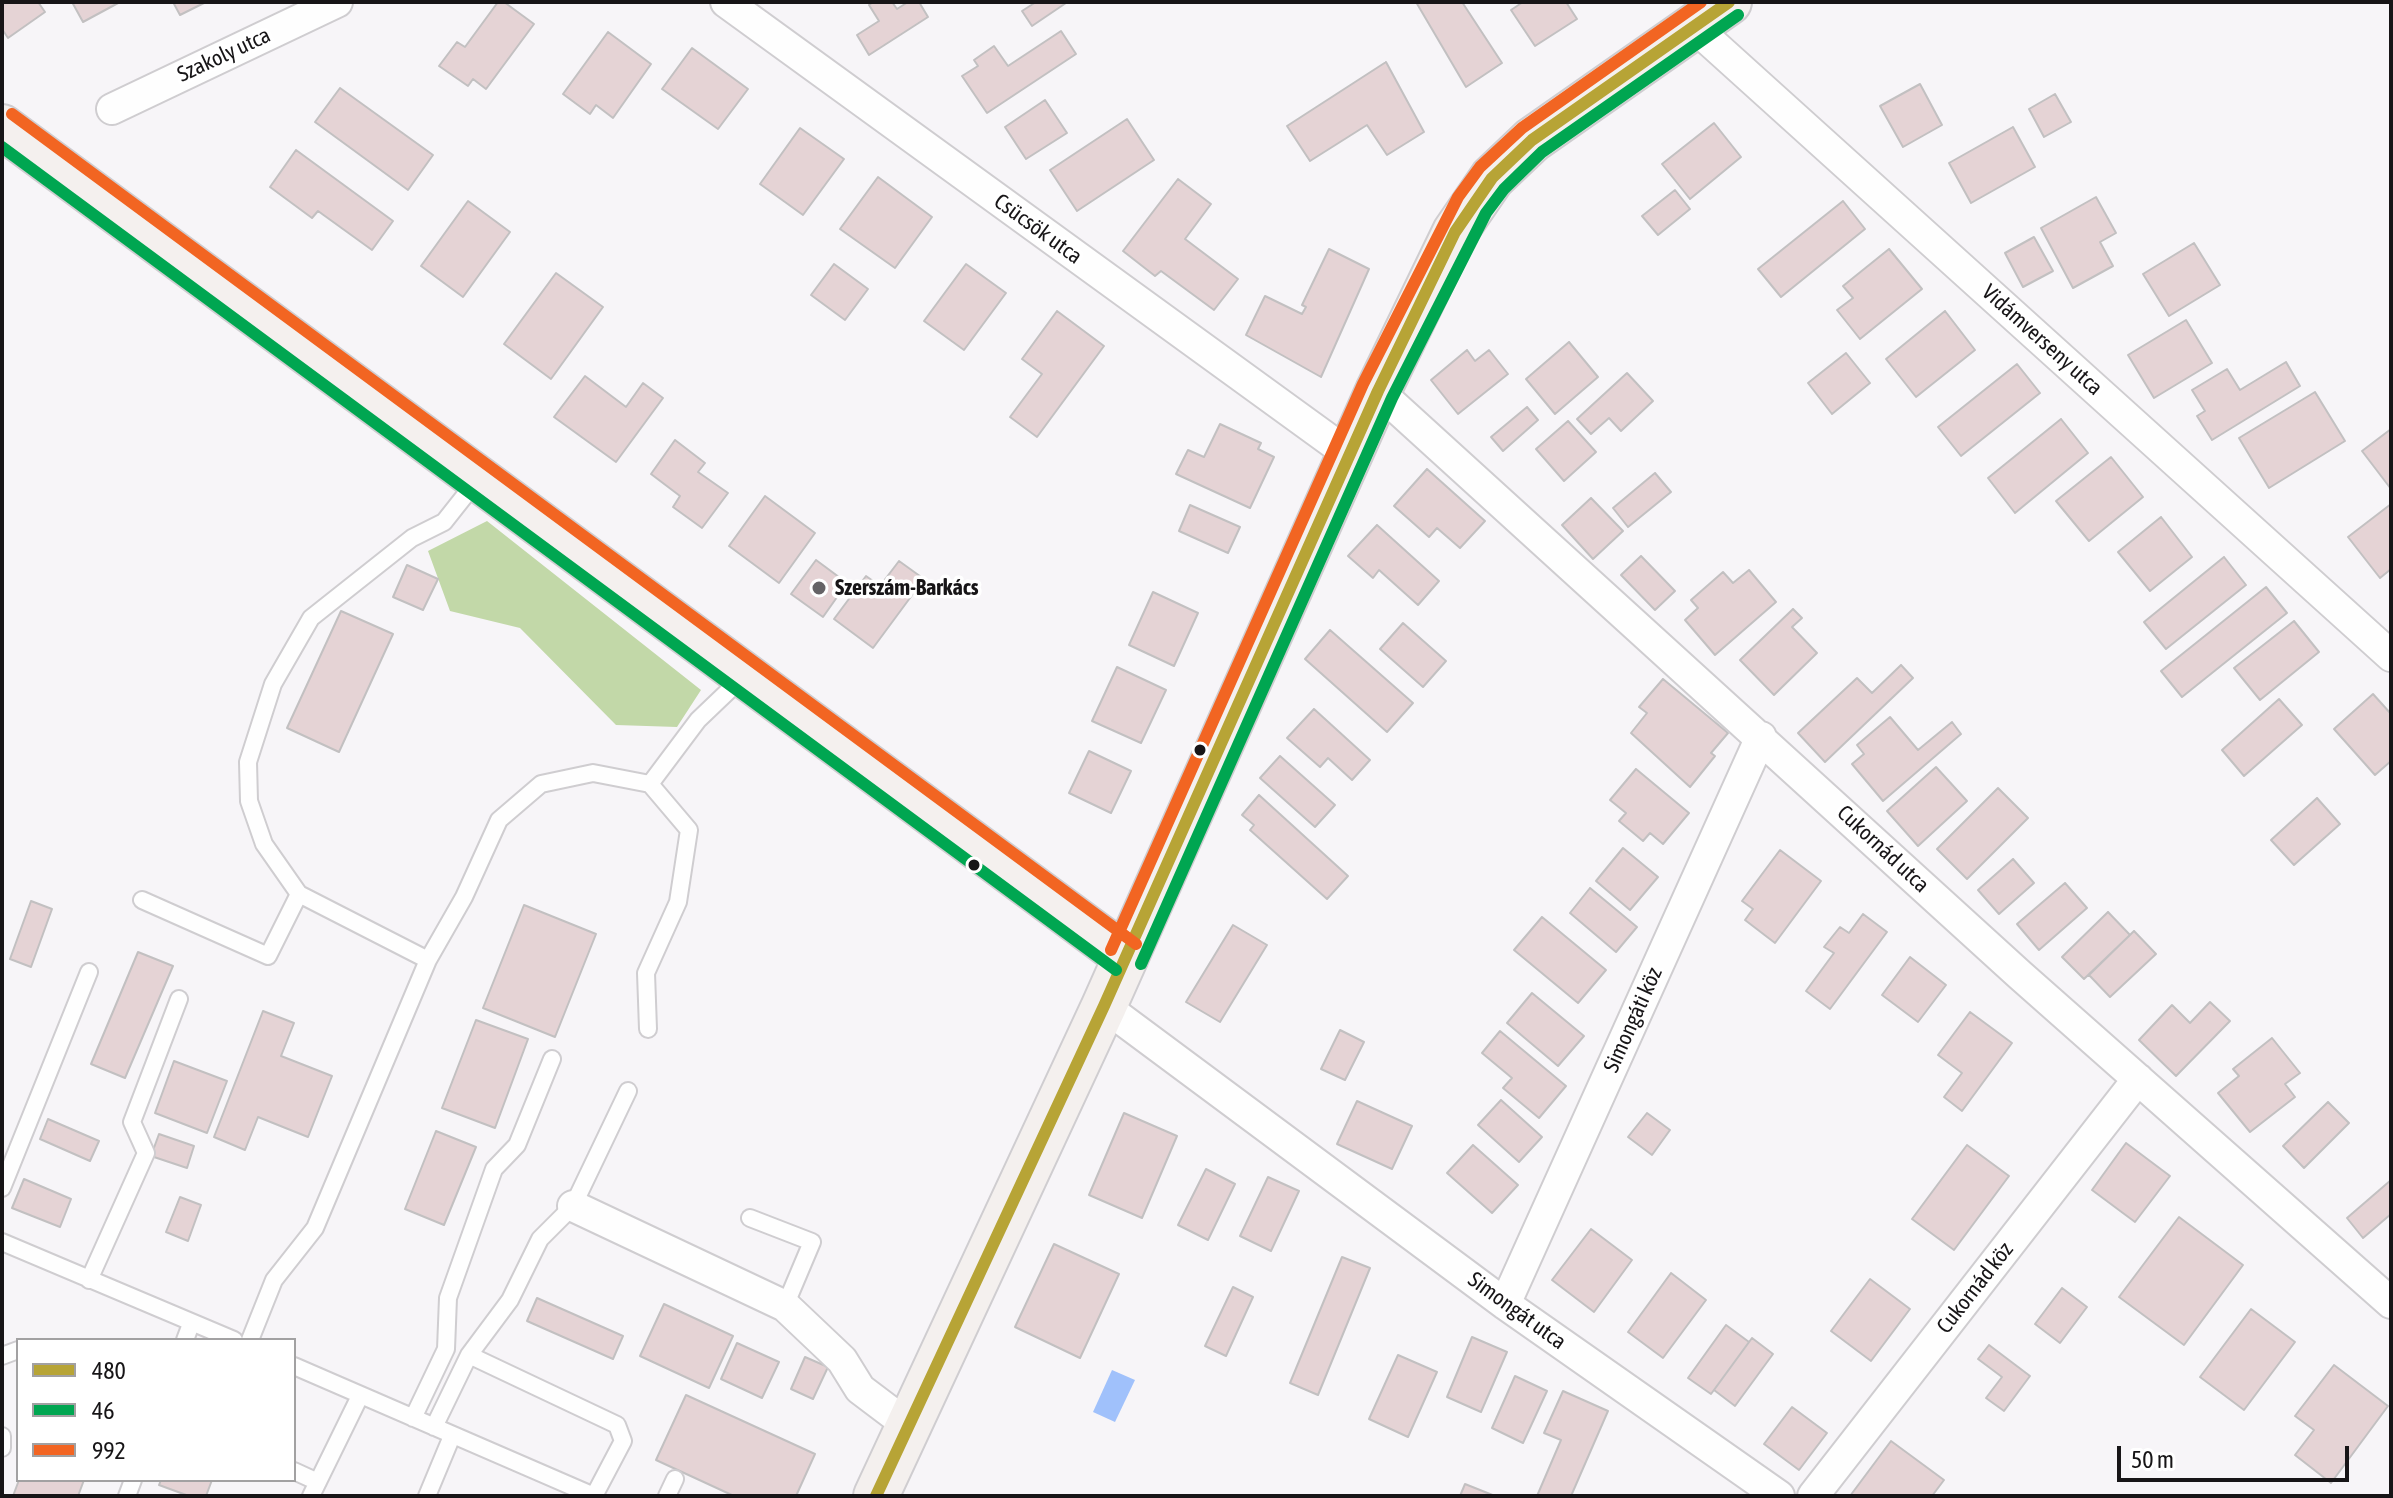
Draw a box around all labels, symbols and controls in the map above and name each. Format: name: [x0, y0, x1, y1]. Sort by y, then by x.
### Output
street label: Szakoly utca: [173, 22, 275, 88]
street label: Csücsök utca: [989, 188, 1087, 270]
street label: Vidámverseny utca: [1976, 279, 2108, 401]
place label: Szerszám-Barkács: [835, 575, 979, 601]
marker: Szerszám-Barkács: [810, 579, 828, 597]
unlabelled marker: [1192, 742, 1208, 758]
street label: Cukornád utca: [1832, 800, 1934, 898]
unlabelled marker: [966, 857, 982, 873]
street label: Simongáti köz: [1598, 963, 1668, 1077]
street label: Cukornád köz: [1931, 1237, 2019, 1339]
street label: Simongát utca: [1463, 1267, 1571, 1355]
legend: [16, 1338, 296, 1482]
text: 480: [92, 1357, 126, 1384]
text: 46: [92, 1397, 115, 1424]
scale bar: [2121, 1430, 2353, 1480]
text: 992: [92, 1437, 126, 1464]
text: 50 m: [2131, 1446, 2174, 1473]

